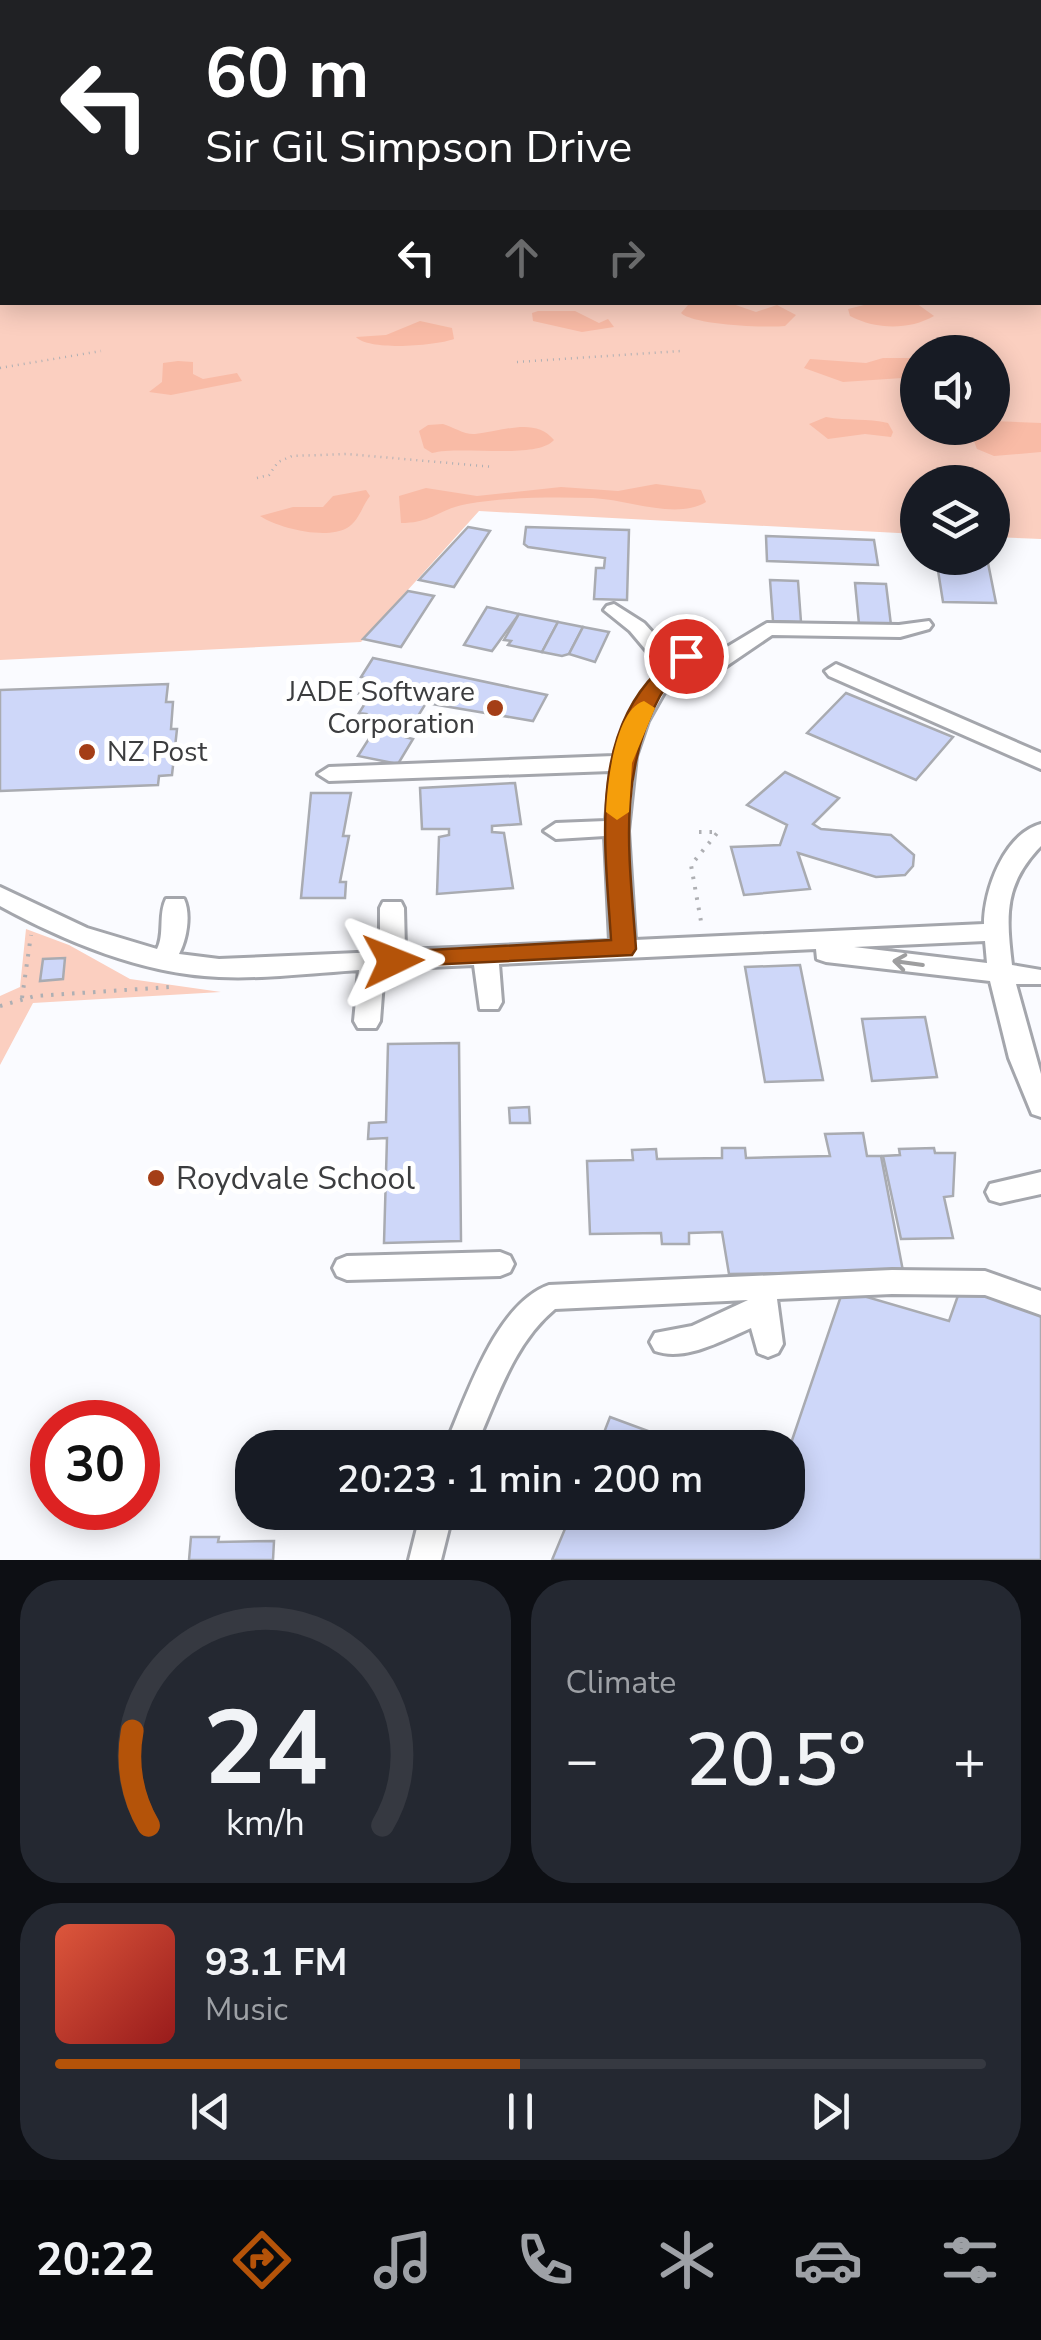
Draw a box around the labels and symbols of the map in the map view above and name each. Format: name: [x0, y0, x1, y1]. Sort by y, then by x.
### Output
pin: [644, 614, 729, 699]
place label: JADE Software Corporation: [286, 673, 475, 743]
marker: JADE Software Corporation: [484, 697, 506, 719]
place label: NZ Post: [107, 733, 207, 771]
marker: NZ Post: [76, 741, 98, 763]
position arrow: [341, 909, 445, 1013]
one-way arrow: [892, 954, 924, 972]
place label: Roydvale School: [176, 1157, 415, 1200]
marker: Roydvale School: [145, 1167, 167, 1189]
speed limit sign: 30: [30, 1400, 160, 1530]

